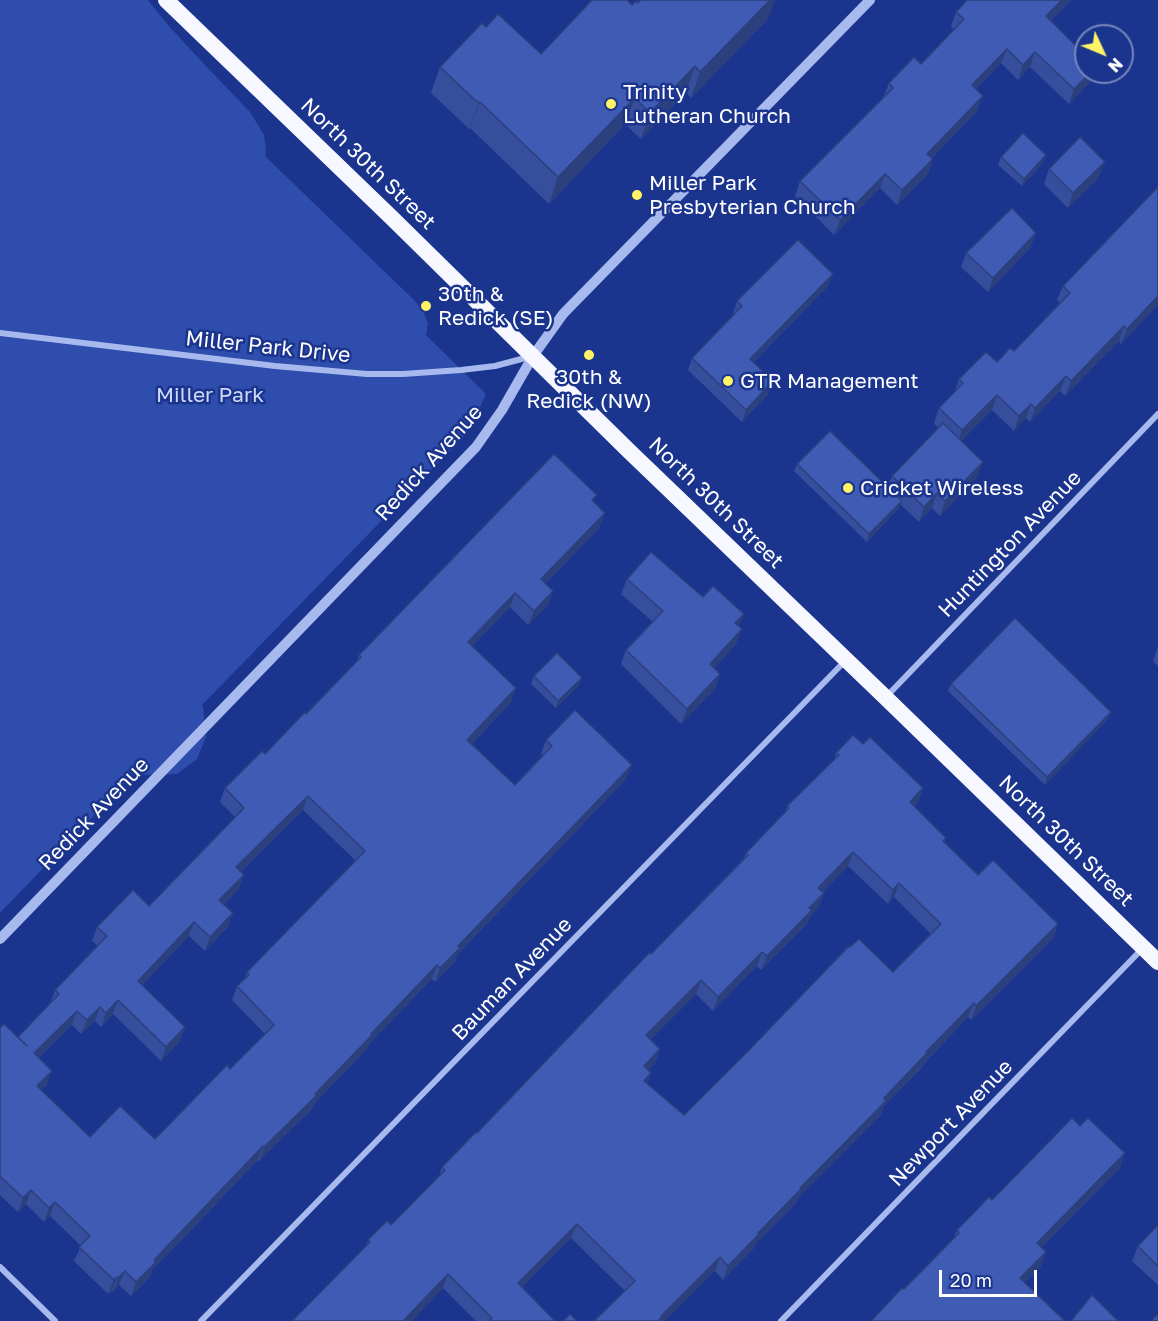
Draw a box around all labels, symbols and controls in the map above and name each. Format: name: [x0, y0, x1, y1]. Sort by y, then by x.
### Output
north arrow: [1074, 24, 1134, 84]
text: N: [1104, 54, 1127, 76]
place label: Trinity Lutheran Church: [623, 79, 791, 129]
street label: North 30th Street: [295, 93, 441, 235]
marker: Trinity Lutheran Church: [604, 97, 618, 111]
place label: Miller Park Presbyterian Church: [649, 170, 856, 220]
marker: Miller Park Presbyterian Church: [630, 188, 644, 202]
place label: 30th & Redick (SE): [438, 281, 554, 331]
marker: 30th & Redick (SE): [419, 299, 433, 313]
street label: Miller Park Drive: [184, 326, 352, 368]
marker: 30th & Redick (NW): [582, 348, 596, 362]
place label: 30th & Redick (NW): [526, 364, 652, 414]
place label: GTR Management: [740, 368, 919, 394]
marker: GTR Management: [721, 374, 735, 388]
park label: Miller Park: [156, 382, 264, 408]
street label: Redick Avenue: [370, 400, 488, 526]
street label: North 30th Street: [643, 432, 789, 574]
street label: Huntington Avenue: [933, 465, 1087, 623]
place label: Cricket Wireless: [860, 475, 1024, 501]
marker: Cricket Wireless: [841, 481, 855, 495]
street label: Redick Avenue: [34, 752, 154, 876]
street label: North 30th Street: [993, 770, 1139, 912]
street label: Bauman Avenue: [447, 912, 577, 1046]
street label: Newport Avenue: [884, 1054, 1018, 1192]
scale bar: [942, 1258, 1040, 1296]
text: 20 m: [950, 1269, 992, 1291]

